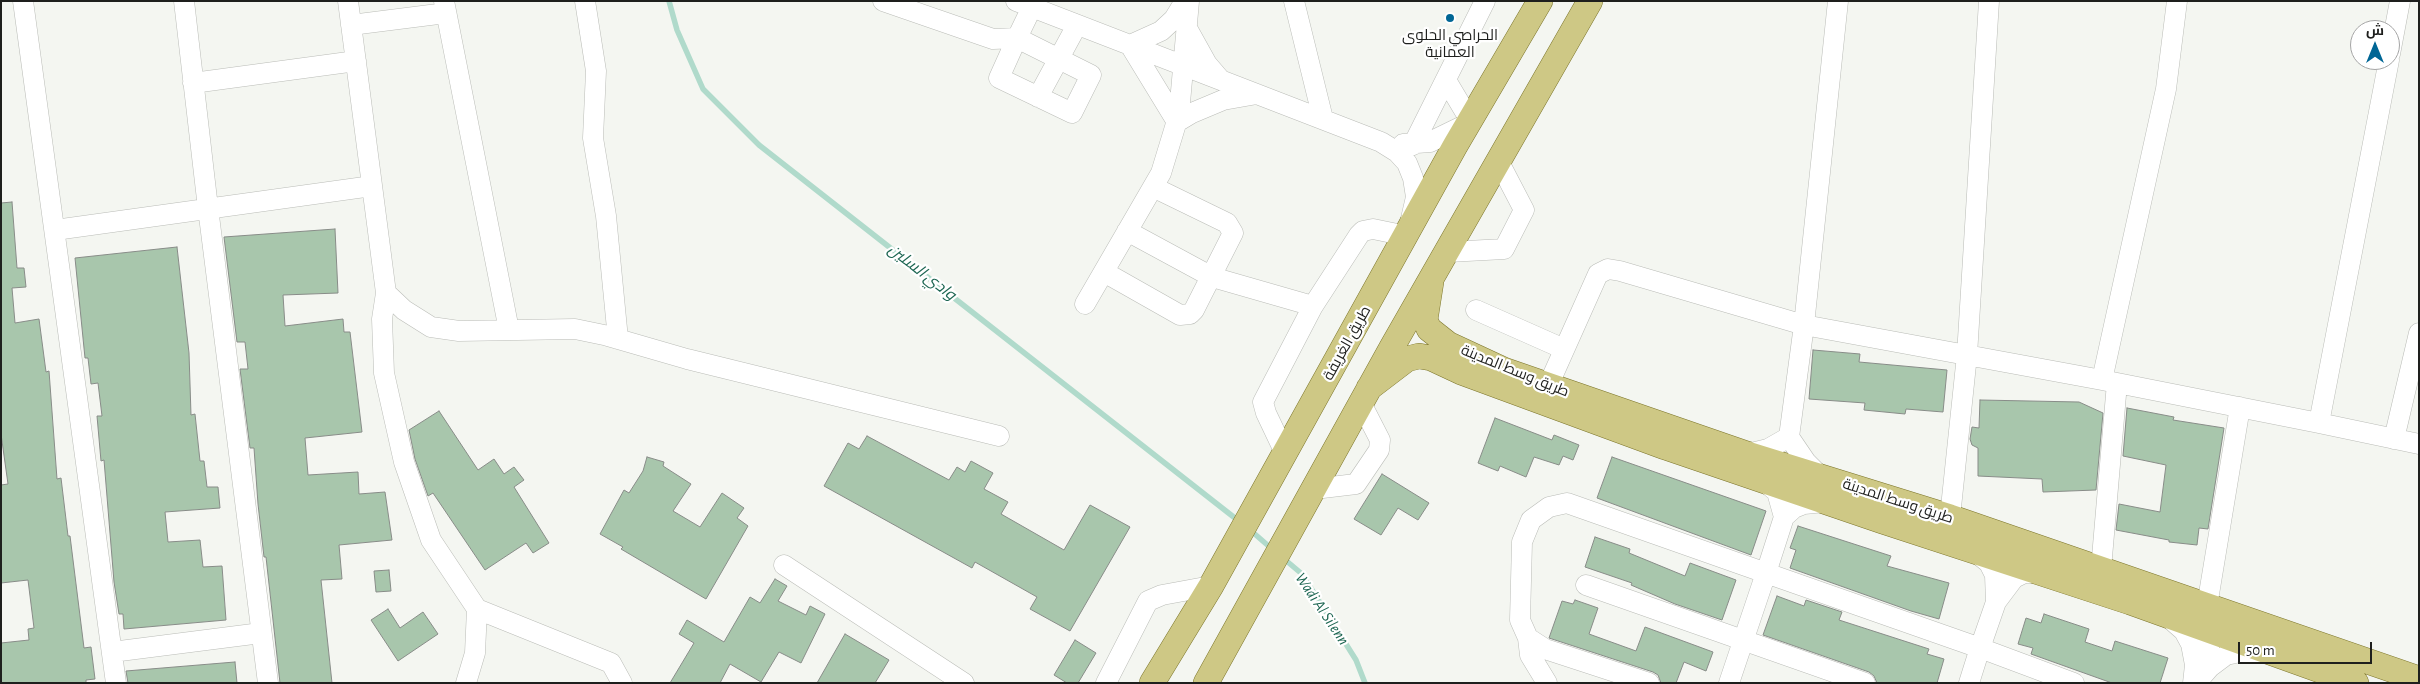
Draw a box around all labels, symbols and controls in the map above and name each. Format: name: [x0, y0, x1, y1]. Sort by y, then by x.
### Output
marker: الحراصي الحلوى العمانية: [1444, 12, 1456, 24]
north arrow: [2350, 20, 2400, 70]
text: ش: [2366, 24, 2384, 38]
place label: الحراصي الحلوى العمانية: [1402, 26, 1498, 61]
water label: وادي السلين: [884, 240, 960, 304]
street label: طريق الغريفة: [1319, 303, 1375, 383]
street label: طريق وسط المدينة: [1458, 341, 1572, 401]
street label: طريق وسط المدينة: [1840, 475, 1956, 527]
water label: Wadi Al Silenn: [1291, 569, 1353, 649]
scale bar: [2240, 632, 2374, 664]
text: 50 m: [2246, 643, 2275, 658]

